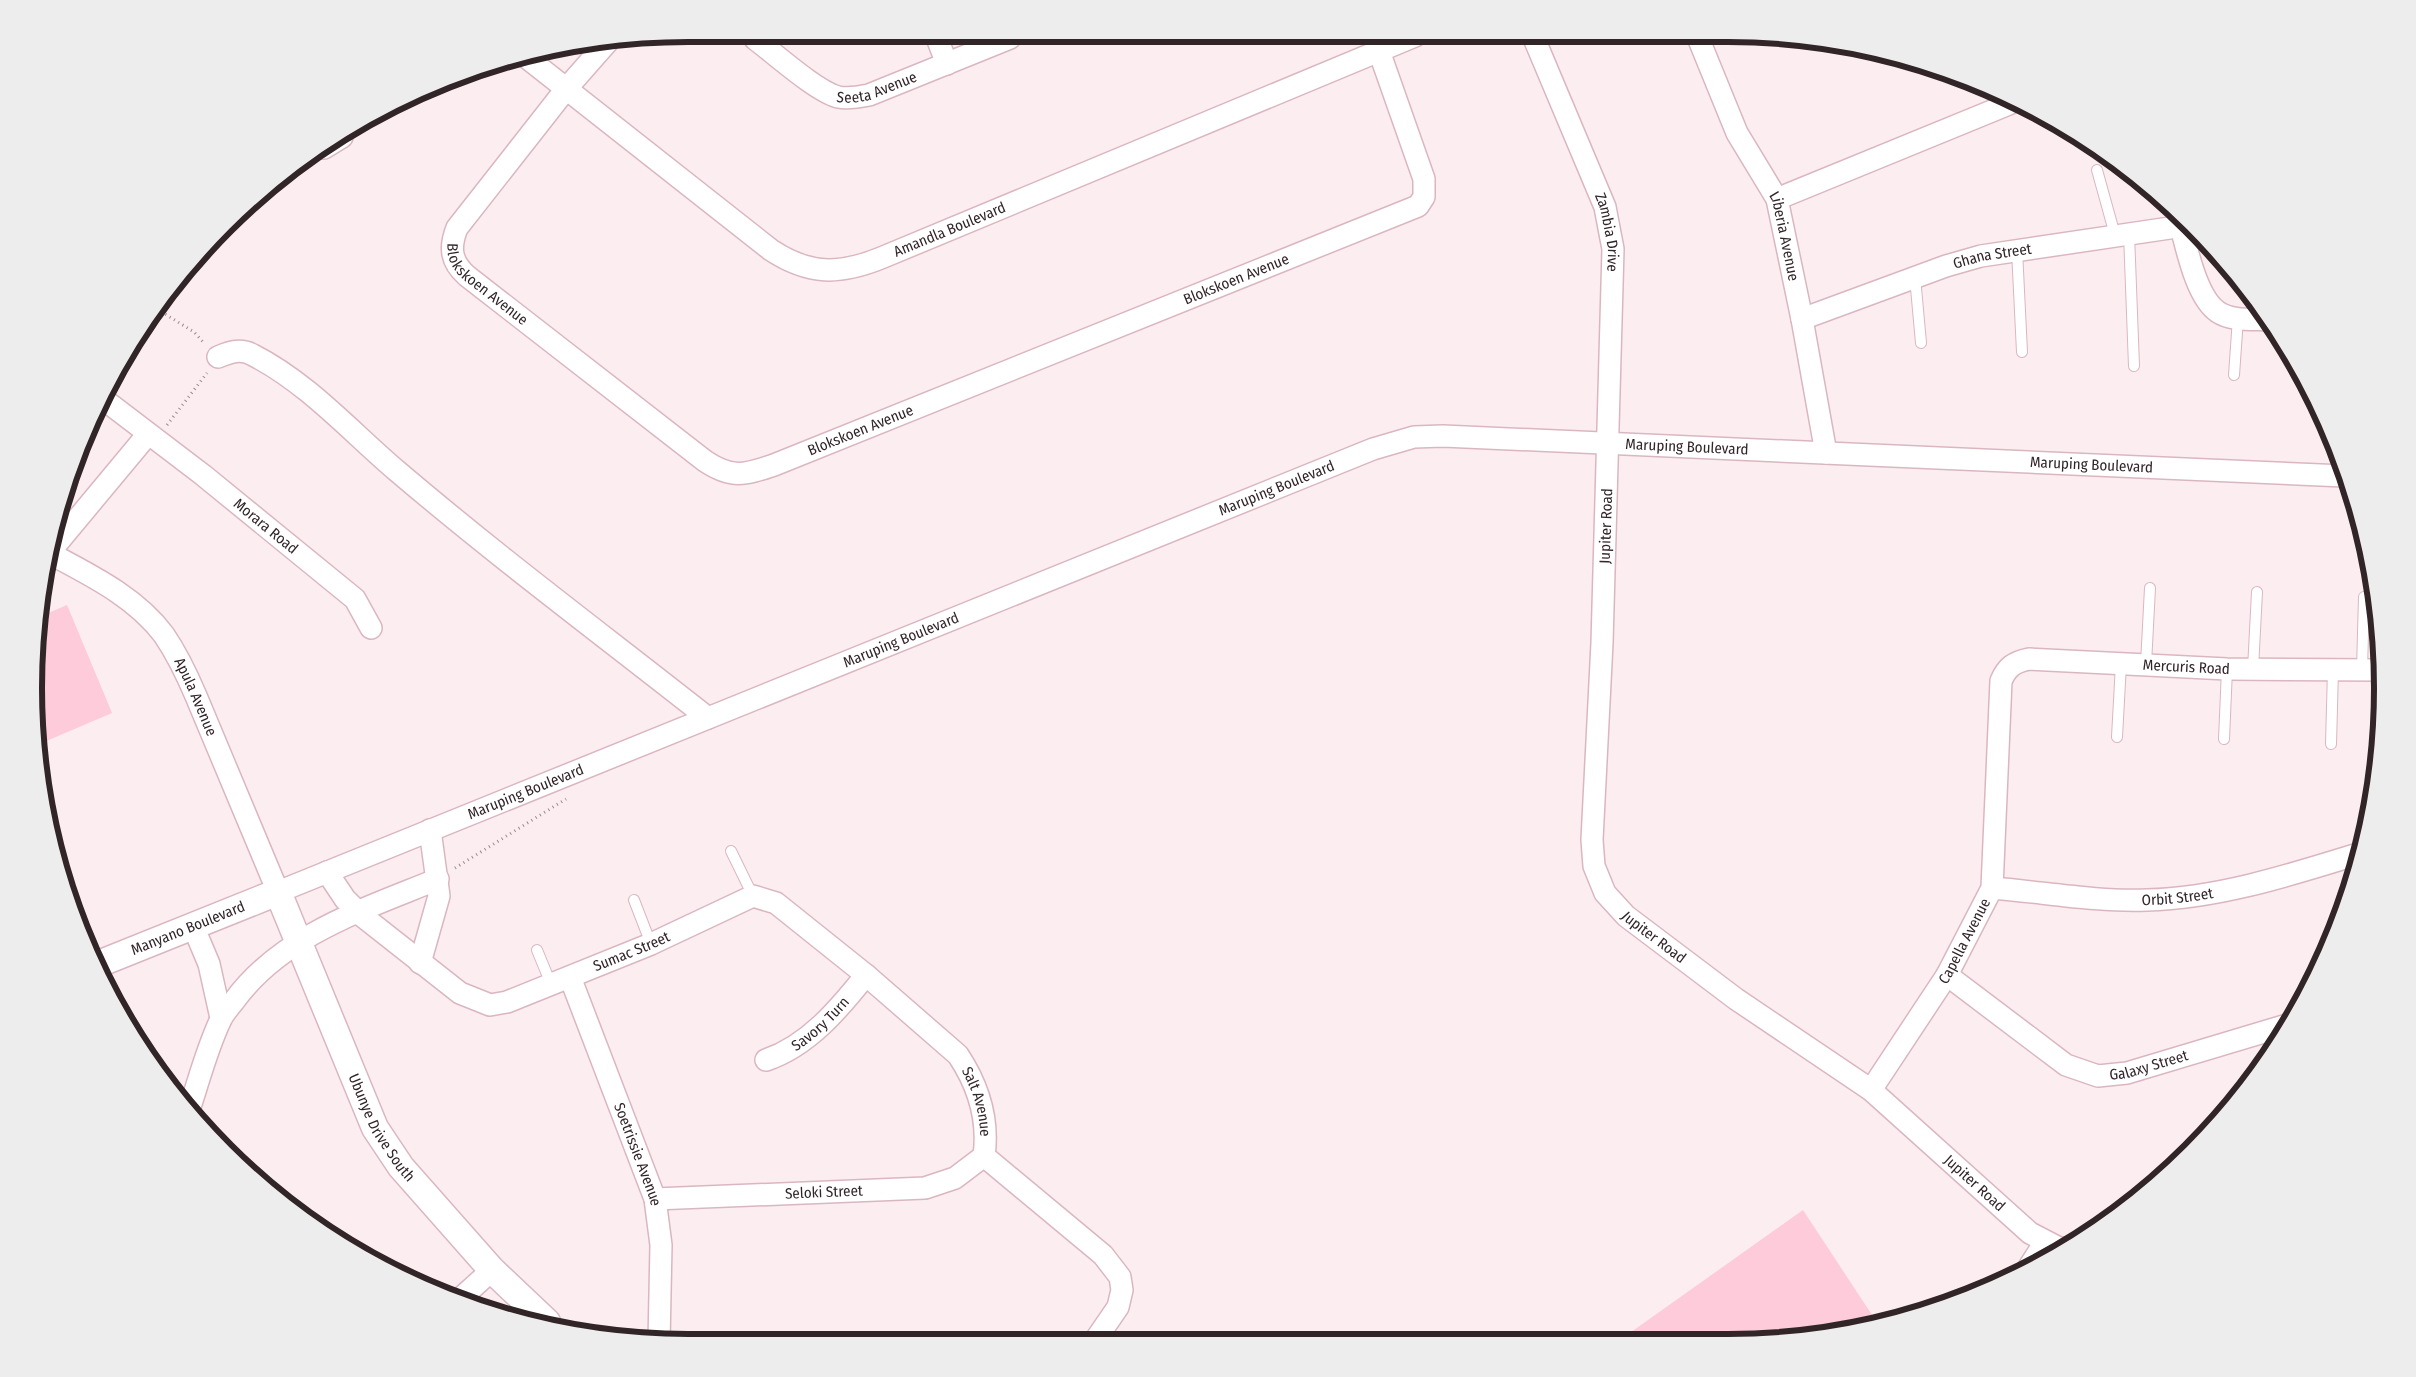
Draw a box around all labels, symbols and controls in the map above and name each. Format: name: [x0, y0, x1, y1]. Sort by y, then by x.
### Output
street label: Seeta Avenue: [836, 68, 919, 107]
street label: Liberia Avenue: [1765, 188, 1803, 283]
street label: Zambia Drive: [1591, 190, 1622, 272]
street label: Amandla Boulevard: [891, 198, 1008, 261]
street label: Ghana Street: [1951, 240, 2033, 273]
street label: Blokskoen Avenue: [443, 243, 531, 329]
street label: Blokskoen Avenue: [1181, 250, 1292, 308]
street label: Blokskoen Avenue: [805, 401, 916, 459]
street label: Maruping Boulevard: [1625, 435, 1749, 459]
street label: Maruping Boulevard: [2029, 453, 2154, 477]
street label: Maruping Boulevard: [1216, 457, 1337, 520]
street label: Jupiter Road: [1596, 488, 1616, 564]
street label: Morara Road: [230, 495, 301, 558]
street label: Maruping Boulevard: [840, 608, 962, 671]
street label: Apula Avenue: [170, 655, 221, 739]
street label: Mercuris Road: [2142, 656, 2230, 678]
street label: Maruping Boulevard: [465, 760, 586, 823]
street label: Orbit Street: [2141, 884, 2215, 909]
street label: Capella Avenue: [1935, 895, 1994, 987]
street label: Manyano Boulevard: [128, 897, 247, 959]
street label: Jupiter Road: [1617, 908, 1690, 967]
street label: Sumac Street: [591, 927, 673, 975]
street label: Savory Turn: [788, 993, 853, 1055]
street label: Galaxy Street: [2109, 1046, 2190, 1084]
street label: Salt Avenue: [958, 1064, 994, 1137]
street label: Ubunye Drive South: [345, 1071, 419, 1185]
street label: Soetrissie Avenue: [610, 1100, 665, 1207]
street label: Jupiter Road: [1940, 1151, 2009, 1215]
street label: Seloki Street: [785, 1182, 863, 1203]

